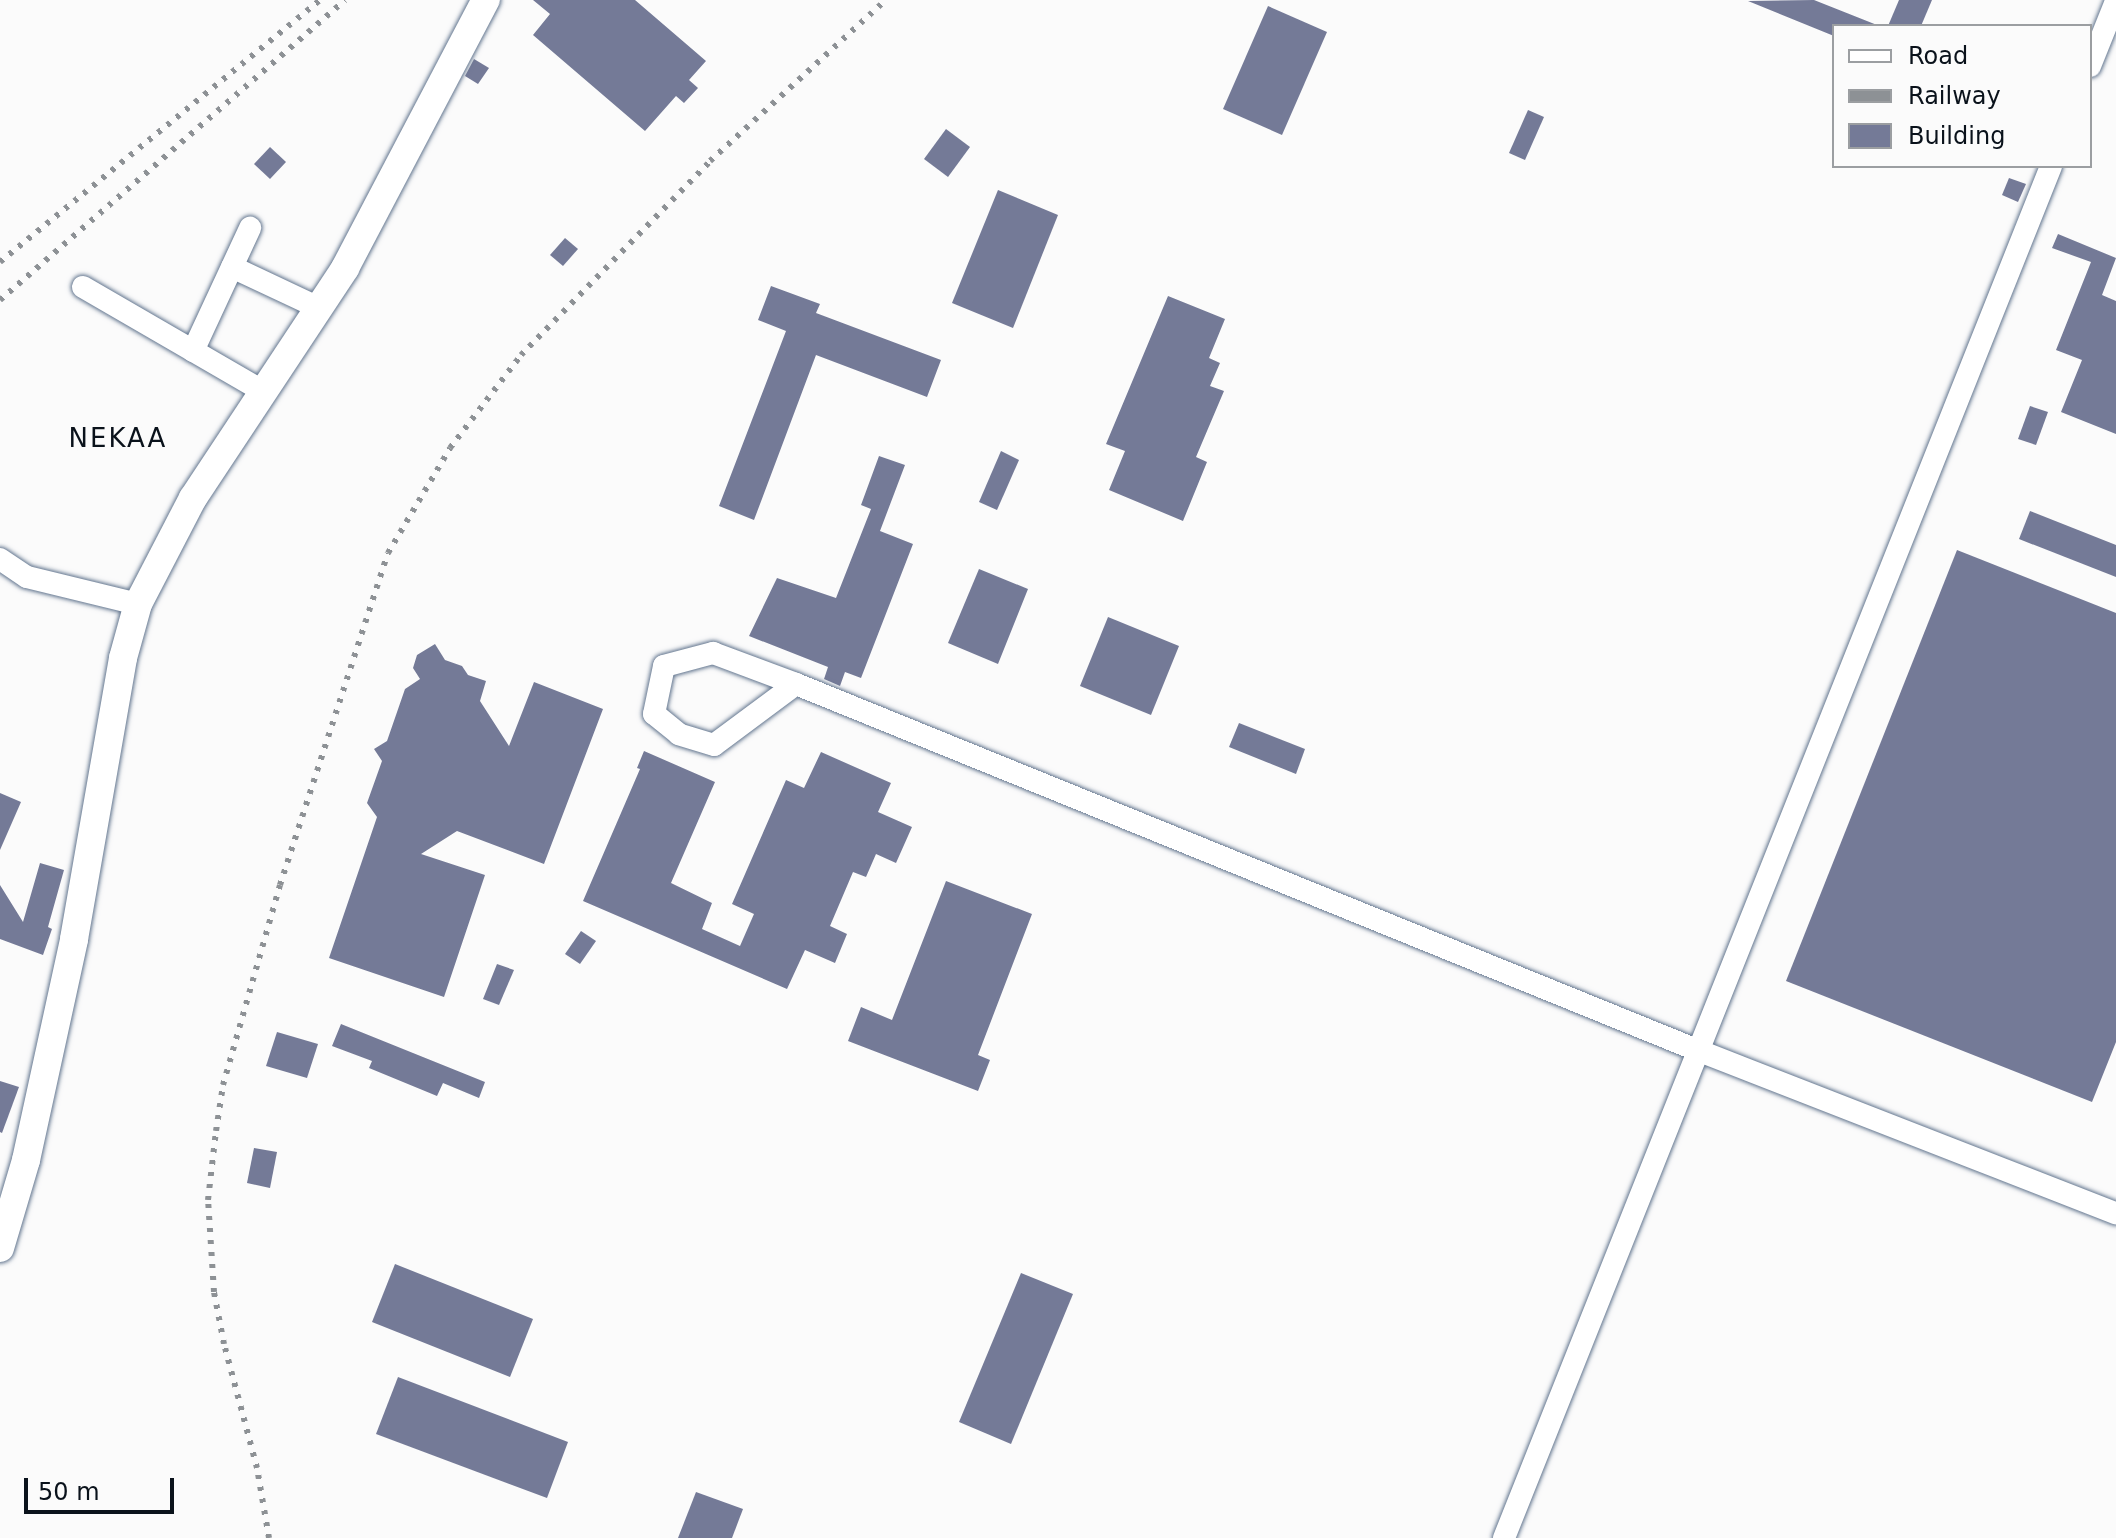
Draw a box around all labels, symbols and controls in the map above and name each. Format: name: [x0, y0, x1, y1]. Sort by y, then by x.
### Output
legend: [1832, 24, 2092, 168]
text: Road: [1908, 42, 1968, 70]
text: Railway: [1908, 82, 2001, 110]
text: Building: [1908, 122, 2005, 150]
district label: NEKAA: [69, 423, 167, 455]
scale bar: [28, 1462, 178, 1512]
text: 50 m: [38, 1478, 100, 1506]

